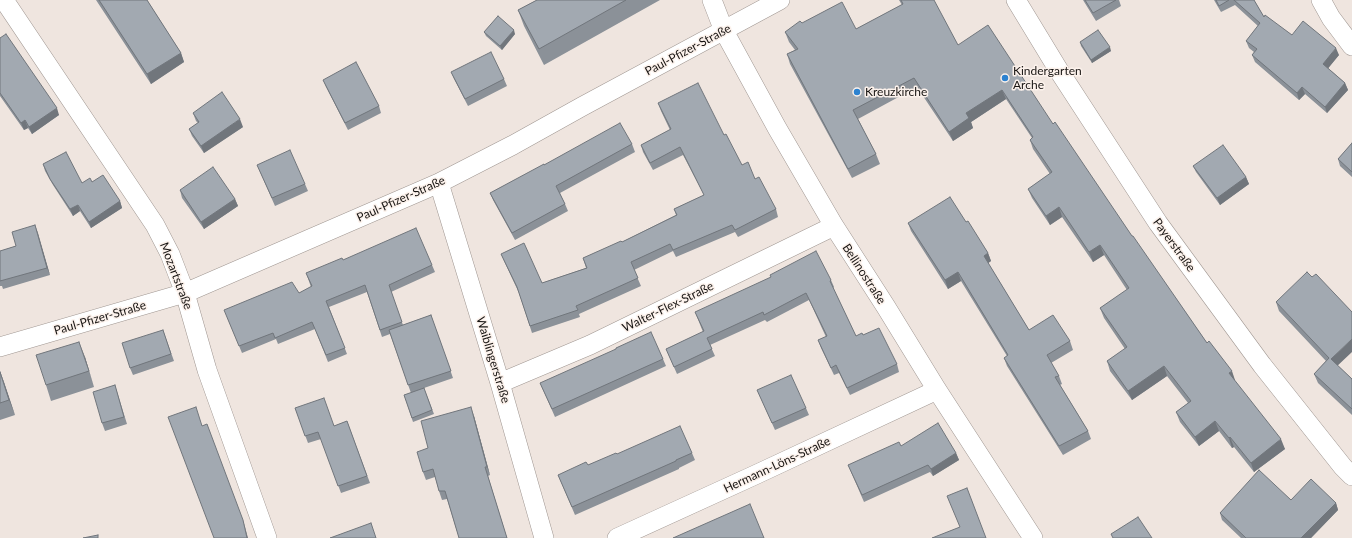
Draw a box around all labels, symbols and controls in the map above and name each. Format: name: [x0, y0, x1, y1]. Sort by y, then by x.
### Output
street label: Paul-Pfizer-Straße: [643, 21, 733, 79]
place label: Kindergarten Arche: [1013, 64, 1082, 92]
marker: Kindergarten Arche: [1000, 73, 1010, 83]
place label: Kreuzkirche: [865, 85, 927, 99]
marker: Kreuzkirche: [852, 87, 862, 97]
street label: Paul-Pfizer-Straße: [355, 173, 447, 225]
street label: Payerstraße: [1150, 215, 1198, 275]
street label: Mozartstraße: [157, 240, 195, 312]
street label: Bellinostraße: [839, 241, 889, 307]
street label: Walter-Flex-Straße: [620, 279, 716, 335]
street label: Paul-Pfizer-Straße: [52, 298, 148, 338]
street label: Waiblingerstraße: [473, 315, 513, 405]
street label: Hermann-Löns-Straße: [721, 434, 833, 496]

